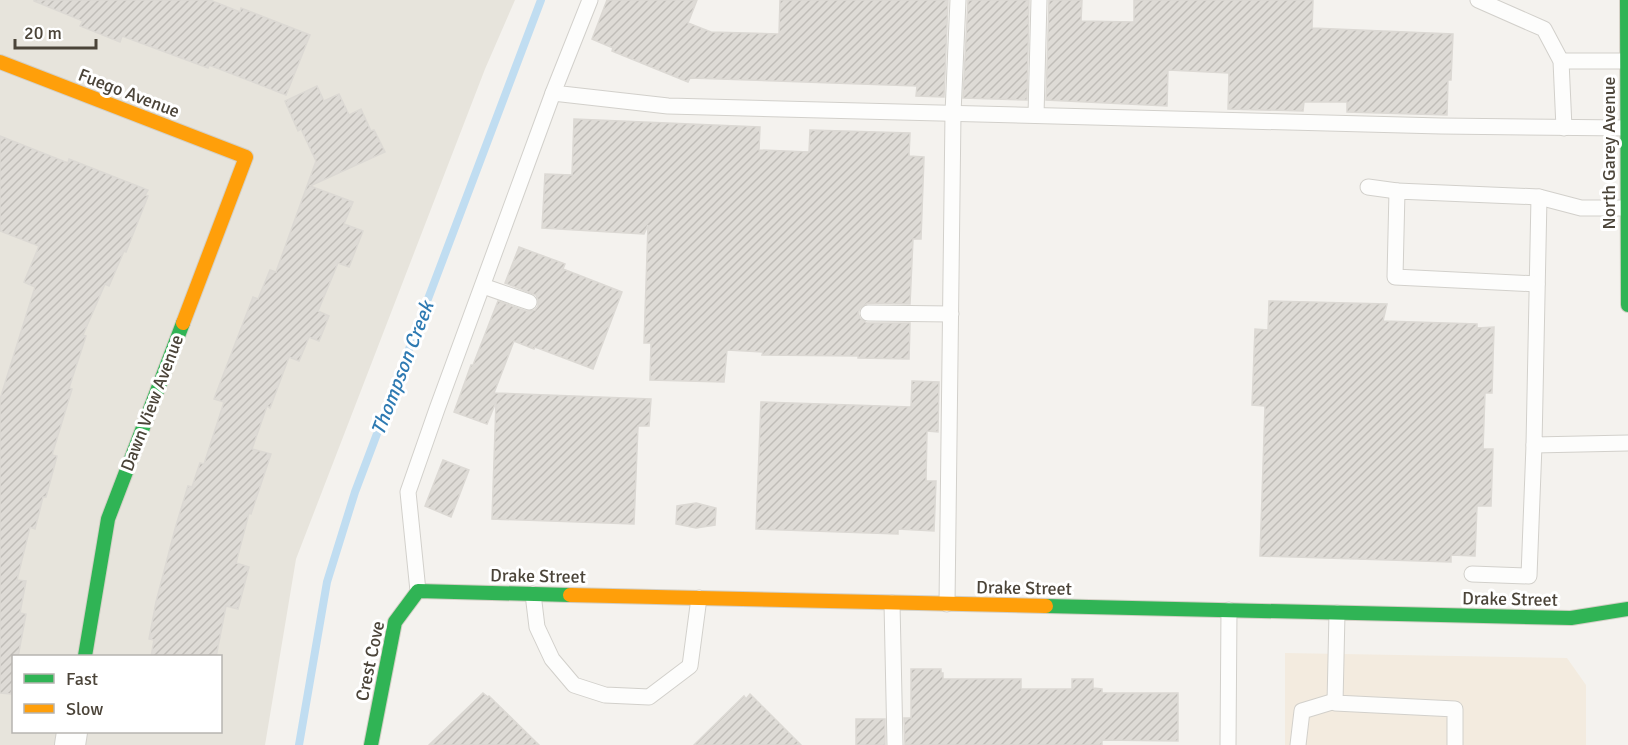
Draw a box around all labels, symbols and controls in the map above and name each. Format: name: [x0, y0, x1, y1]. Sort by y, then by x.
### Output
scale bar: [15, 12, 96, 50]
text: 20 m: [24, 22, 62, 44]
street label: Fuego Avenue: [75, 64, 183, 122]
street label: North Garey Avenue: [1598, 76, 1620, 230]
water label: Thompson Creek: [365, 296, 440, 439]
street label: Dawn View Avenue: [116, 332, 188, 474]
street label: Drake Street: [490, 564, 586, 588]
street label: Drake Street: [976, 576, 1072, 600]
street label: Drake Street: [1462, 587, 1558, 611]
street label: Crest Cove: [351, 619, 389, 703]
legend: [12, 655, 222, 733]
text: Fast: [66, 668, 98, 690]
text: Slow: [66, 698, 103, 720]

